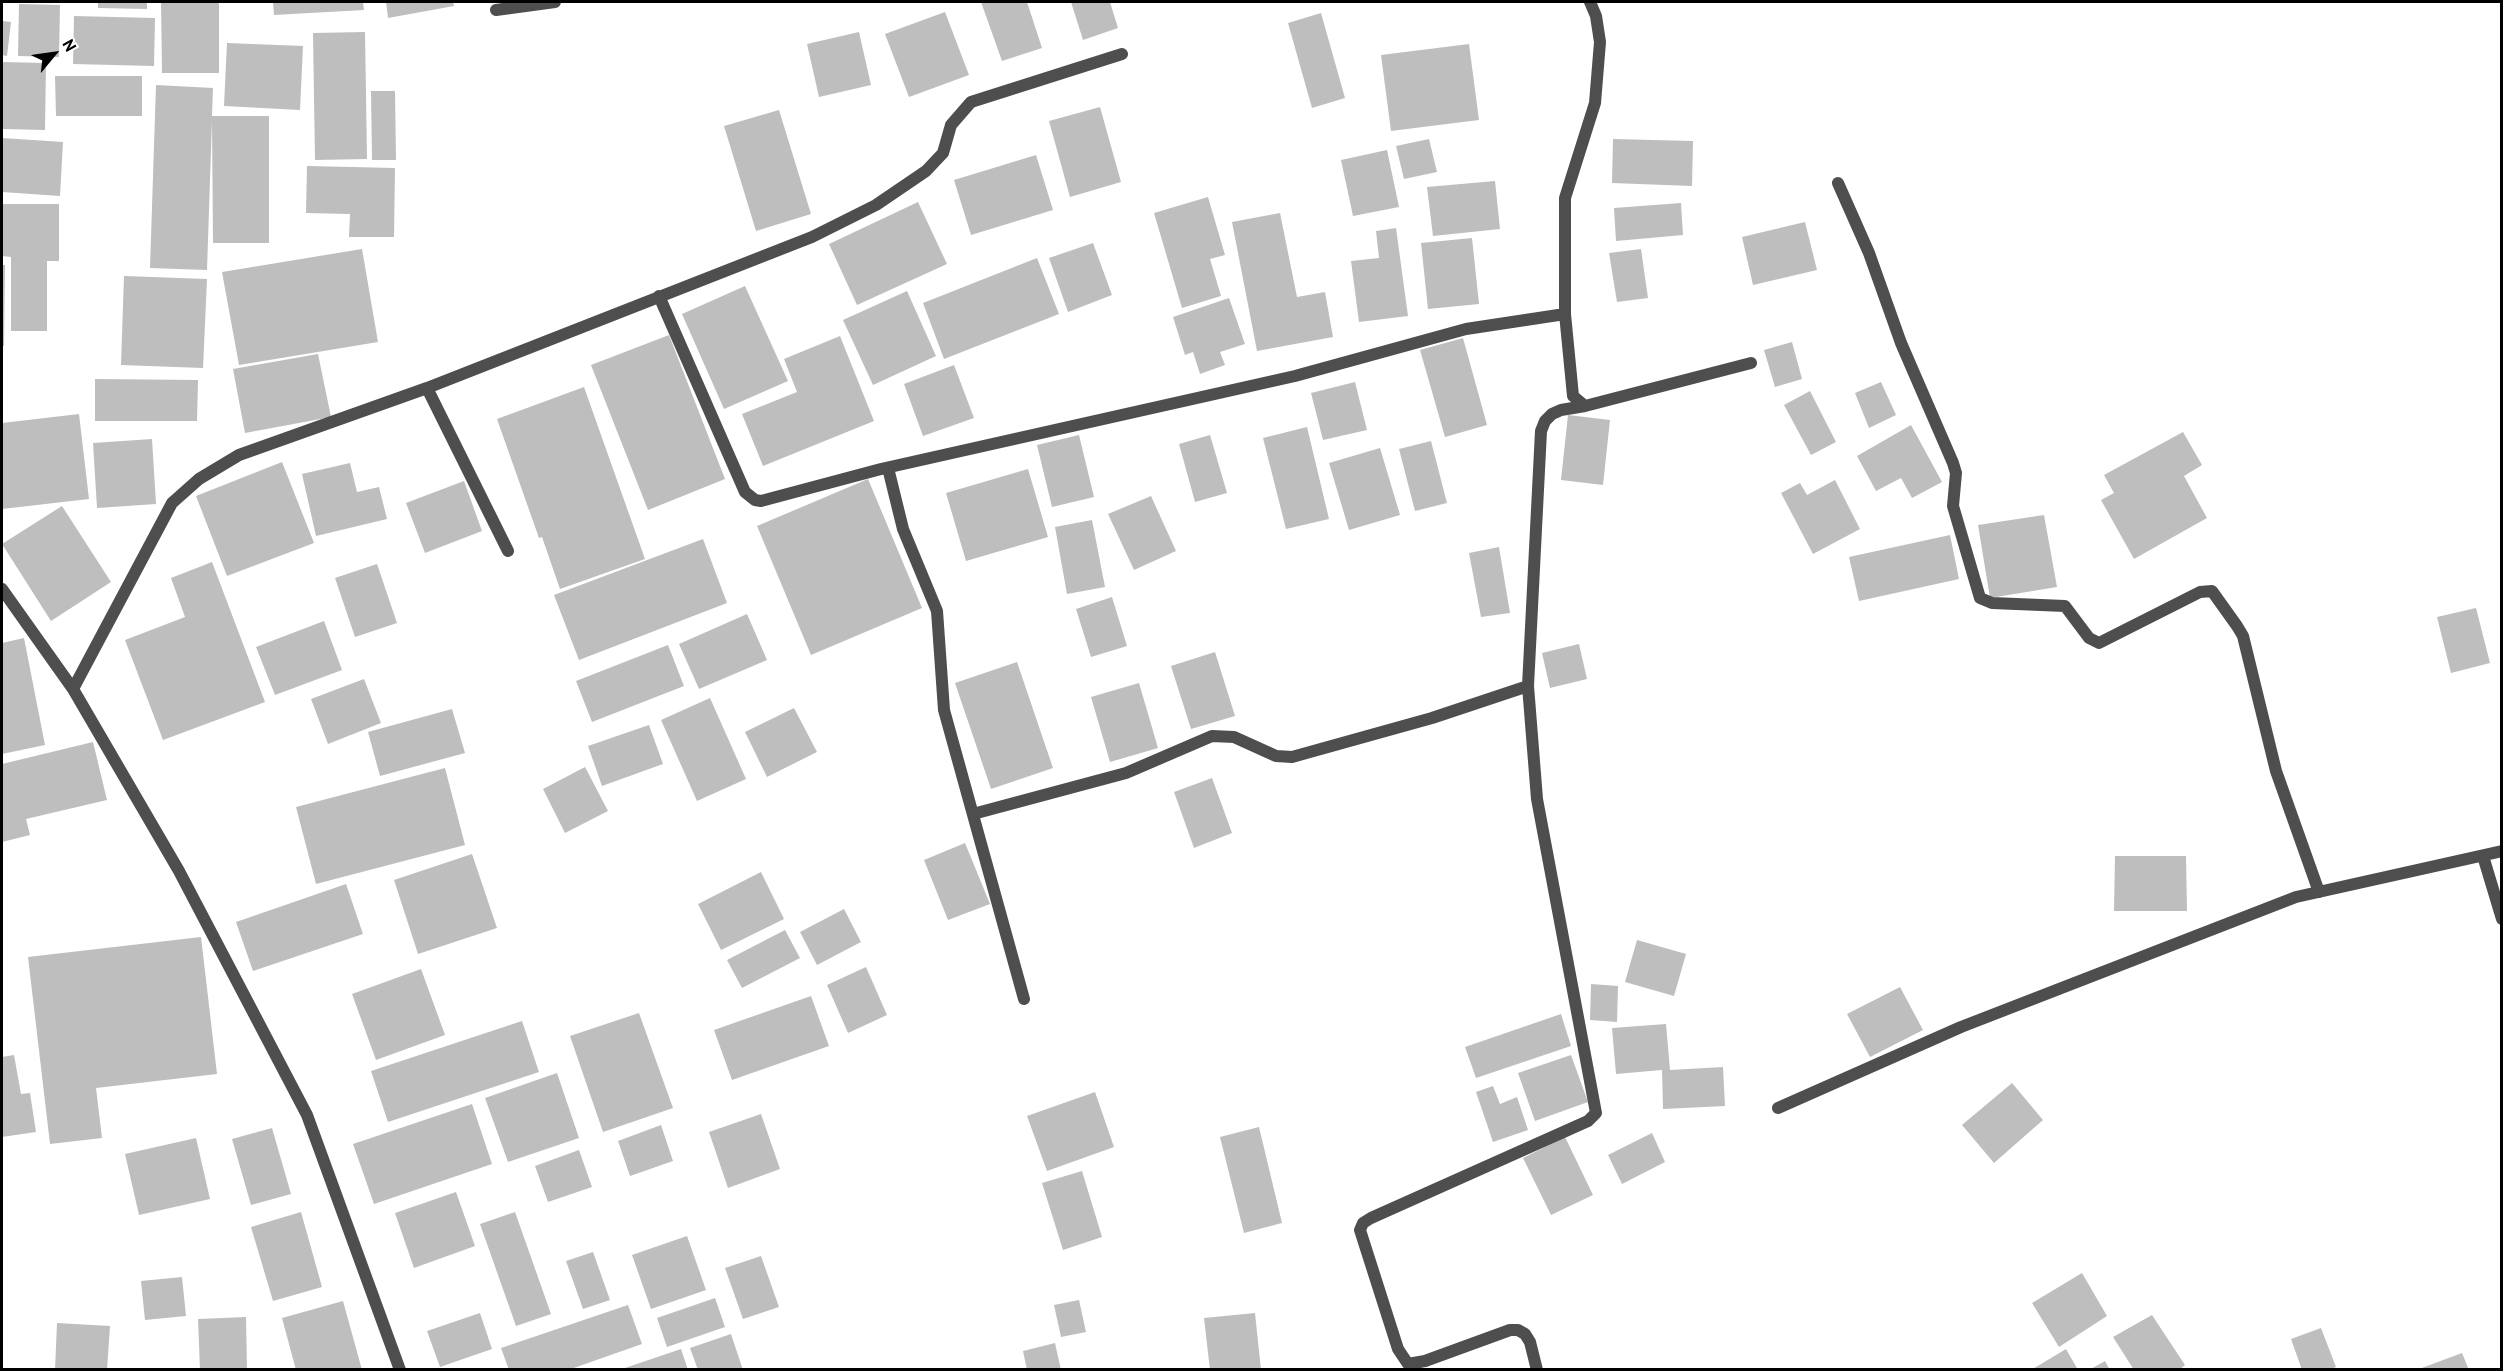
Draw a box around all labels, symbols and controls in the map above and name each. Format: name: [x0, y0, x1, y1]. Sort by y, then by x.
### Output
north arrow: [24, 24, 84, 84]
text: N: [58, 36, 81, 55]

